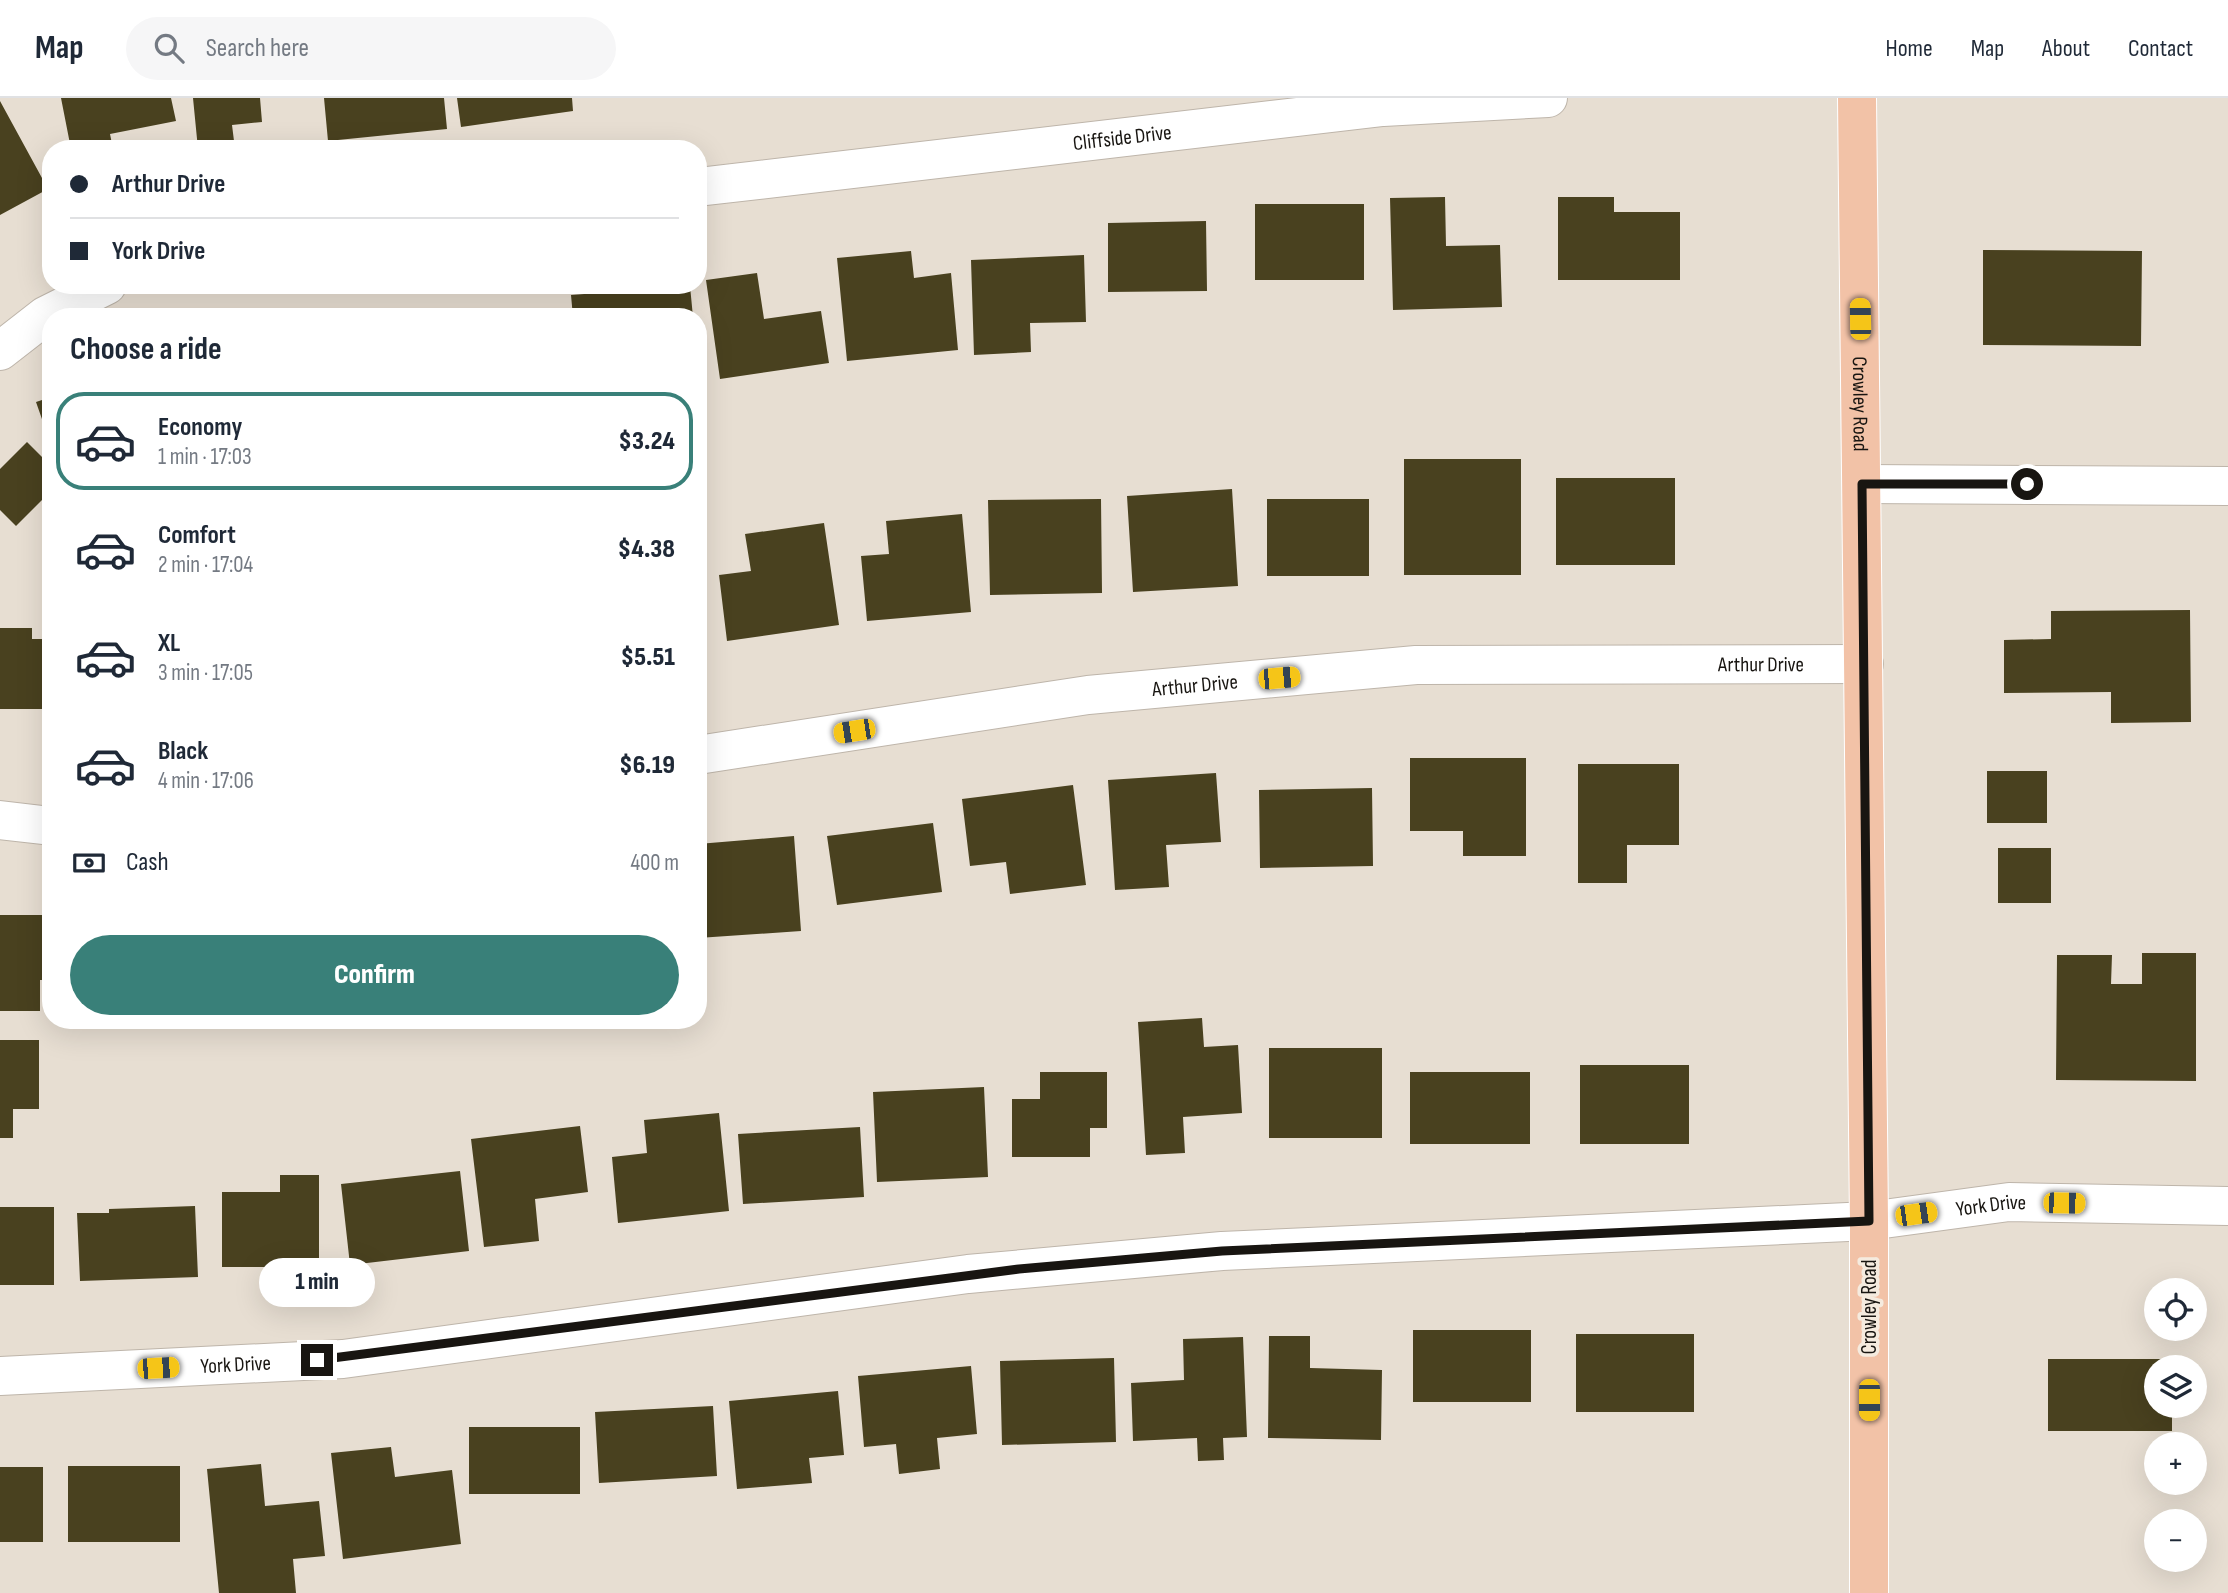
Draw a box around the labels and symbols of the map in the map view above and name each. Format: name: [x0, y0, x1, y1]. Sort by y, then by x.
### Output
street label: Cliffside Drive: [1071, 119, 1173, 156]
car: [1850, 298, 1871, 340]
street label: Crowley Road: [1847, 356, 1873, 452]
route start: [2011, 468, 2043, 500]
street label: Arthur Drive: [1717, 652, 1804, 677]
car: [1258, 666, 1301, 690]
street label: Arthur Drive: [1150, 669, 1239, 702]
car: [832, 717, 877, 745]
street label: York Drive: [1954, 1190, 2026, 1222]
car: [2043, 1192, 2086, 1214]
car: [1894, 1201, 1939, 1227]
callout: 1 min: [259, 1258, 375, 1308]
street label: Crowley Road: [1857, 1260, 1882, 1354]
route end: [301, 1344, 333, 1376]
street label: York Drive: [200, 1350, 272, 1379]
car: [137, 1356, 180, 1380]
car: [1859, 1379, 1880, 1421]

